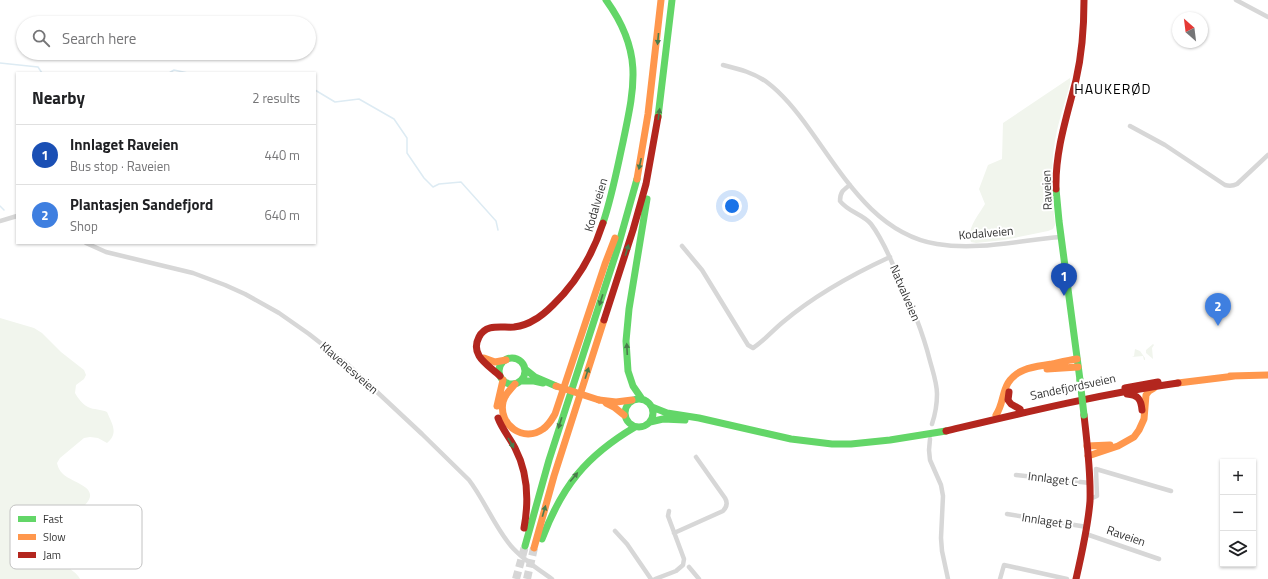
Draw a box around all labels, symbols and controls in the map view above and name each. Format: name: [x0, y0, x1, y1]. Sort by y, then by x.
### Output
north arrow: [1172, 12, 1208, 48]
search box: [16, 16, 316, 60]
icon: search: [30, 27, 52, 49]
text: Search here: [62, 27, 136, 50]
one-way arrow: [654, 33, 661, 45]
district label: HAUKERØD: [1074, 78, 1152, 99]
text: Nearby: [32, 85, 85, 111]
text: 2 results: [252, 88, 300, 108]
one-way arrow: [656, 108, 662, 120]
text: Innlaget Raveien: [70, 133, 179, 156]
text: 1: [41, 145, 49, 165]
text: 440 m: [264, 145, 300, 165]
text: Bus stop · Raveien: [70, 156, 170, 176]
one-way arrow: [636, 158, 642, 170]
street label: Raveien: [1036, 170, 1057, 210]
street label: Kodalveien: [579, 176, 612, 234]
text: Plantasjen Sandefjord: [70, 193, 213, 216]
your location: [722, 196, 742, 216]
text: 2: [41, 205, 49, 225]
text: 640 m: [264, 205, 300, 225]
text: Shop: [70, 216, 98, 236]
street label: Kodalveien: [958, 221, 1014, 244]
one-way arrow: [624, 243, 630, 255]
street label: Natvalveien: [885, 262, 926, 324]
pin: 1: [1051, 263, 1077, 296]
pin: 2: [1205, 293, 1231, 326]
one-way arrow: [597, 294, 603, 306]
street label: Klavenesveien: [316, 337, 383, 398]
one-way arrow: [623, 343, 630, 356]
one-way arrow: [584, 367, 590, 379]
street label: Sandefjordsveien: [1028, 368, 1117, 405]
one-way arrow: [557, 418, 563, 430]
one-way arrow: [508, 437, 515, 449]
map controls: [1220, 459, 1256, 567]
button: +: [1220, 459, 1256, 495]
street label: Innlaget C: [1027, 466, 1080, 491]
one-way arrow: [569, 471, 578, 482]
button: −: [1220, 495, 1256, 531]
one-way arrow: [541, 504, 547, 516]
legend: [10, 505, 142, 569]
street label: Innlaget B: [1020, 507, 1074, 534]
text: Fast: [43, 511, 63, 527]
street label: Raveien: [1104, 520, 1148, 551]
text: Slow: [43, 529, 66, 545]
button: layers: [1220, 531, 1256, 567]
text: Jam: [43, 547, 61, 563]

